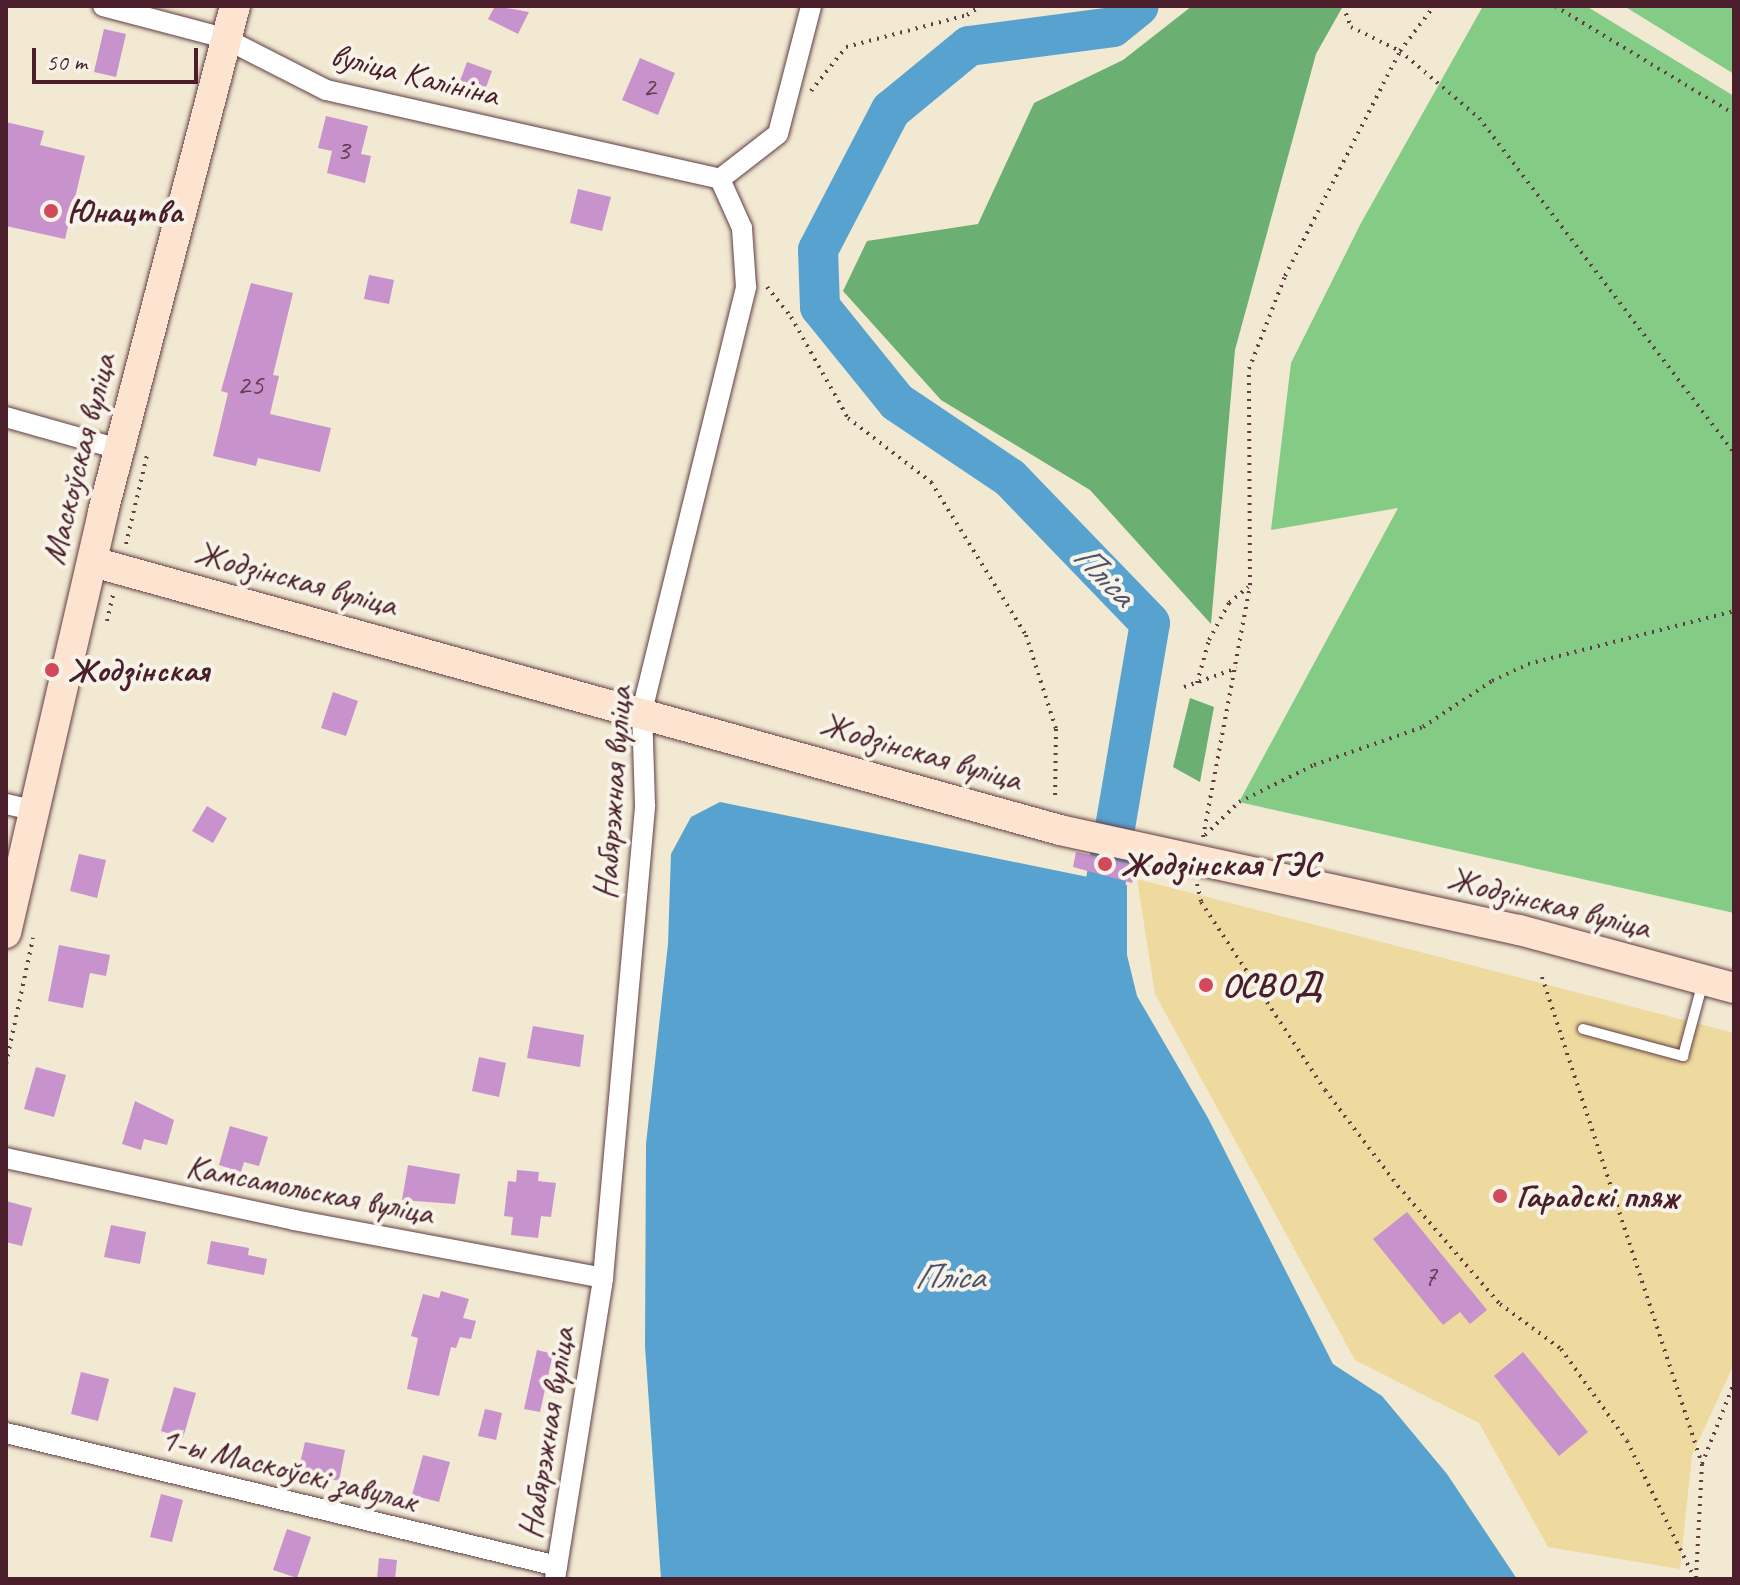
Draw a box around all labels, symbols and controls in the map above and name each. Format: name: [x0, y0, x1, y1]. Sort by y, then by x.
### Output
scale bar: [36, 32, 202, 82]
street label: вуліца Калініна: [326, 33, 504, 115]
text: 50 m: [46, 47, 87, 77]
house number: 2: [642, 68, 656, 104]
house number: 3: [336, 131, 350, 167]
place label: Юнацтва: [67, 191, 182, 231]
marker: Юнацтва: [42, 202, 60, 220]
street label: Маскоўская вуліца: [32, 351, 124, 567]
house number: 25: [237, 366, 263, 402]
street label: Жодзінская вуліца: [191, 531, 401, 625]
water label: Пліса: [1064, 535, 1144, 615]
place label: Жодзінская: [68, 650, 209, 690]
marker: Жодзінская: [43, 661, 61, 679]
street label: Набярэжная вуліца: [584, 686, 640, 900]
street label: Жодзінская вуліца: [816, 703, 1026, 799]
place label: Жодзінская ГЭС: [1121, 844, 1320, 884]
marker: Жодзінская ГЭС: [1096, 855, 1114, 873]
street label: Жодзінская вуліца: [1444, 857, 1654, 947]
place label: ОСВОД: [1222, 965, 1322, 1005]
marker: ОСВОД: [1197, 976, 1215, 994]
street label: Камсамольская вуліца: [184, 1145, 436, 1233]
place label: Гарадскі пляж: [1516, 1176, 1678, 1216]
marker: Гарадскі пляж: [1491, 1187, 1509, 1205]
water label: Пліса: [914, 1255, 984, 1299]
house number: 7: [1423, 1257, 1437, 1293]
street label: Набярэжная вуліца: [509, 1326, 583, 1540]
street label: 1-ы Маскоўскі завулак: [157, 1417, 421, 1521]

